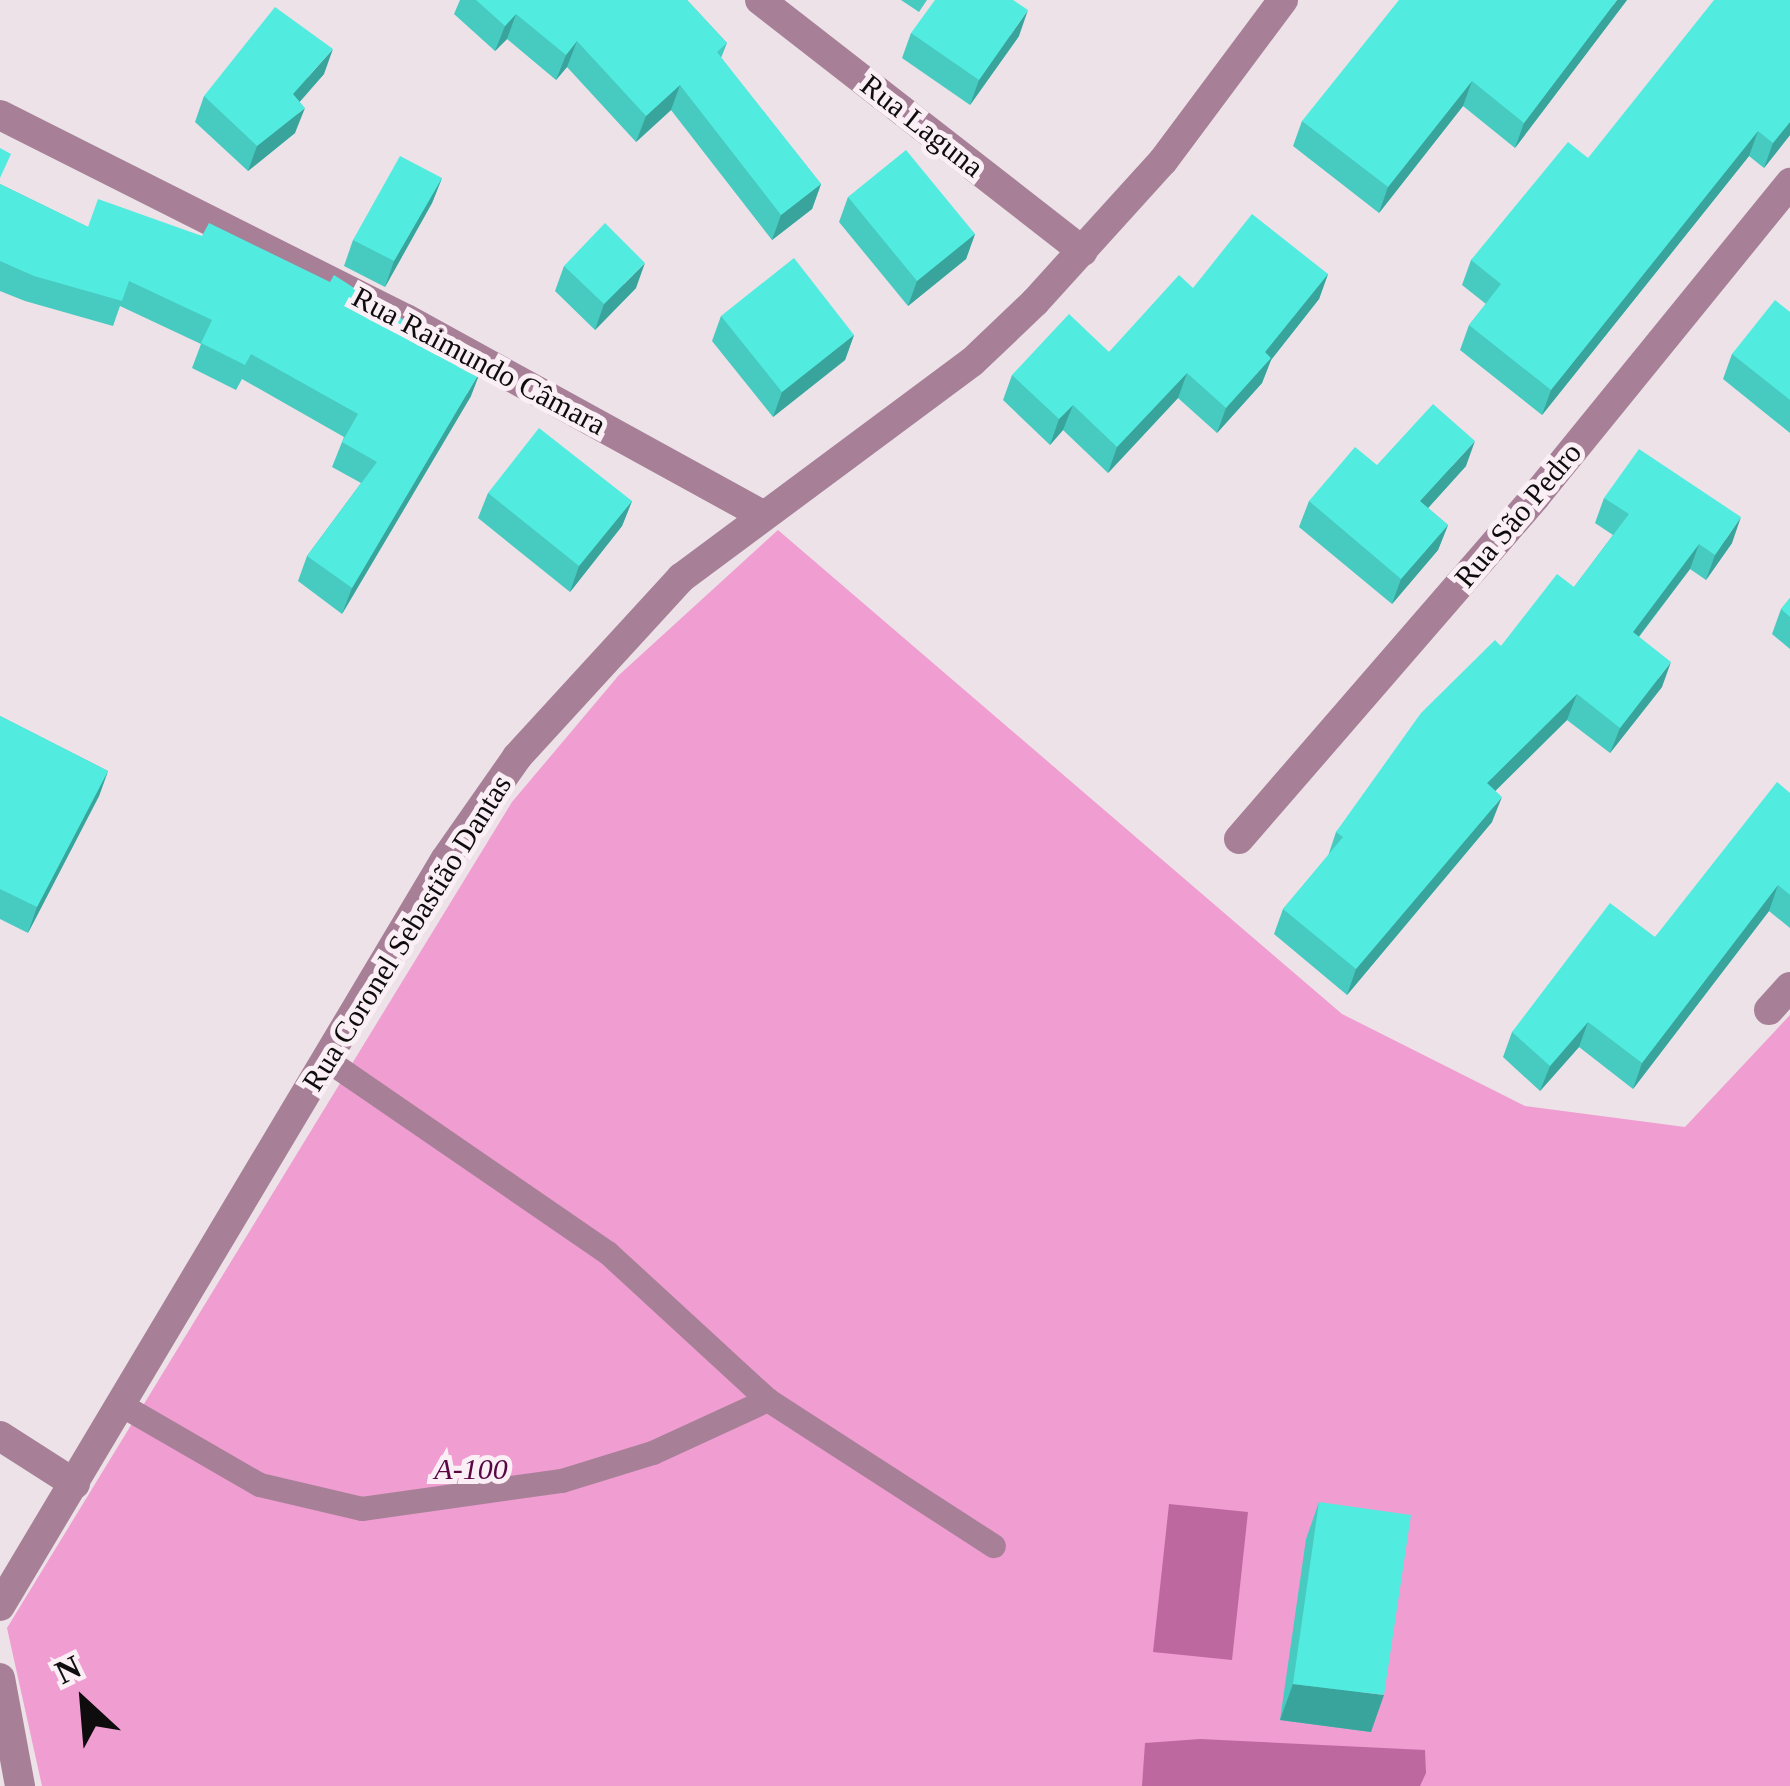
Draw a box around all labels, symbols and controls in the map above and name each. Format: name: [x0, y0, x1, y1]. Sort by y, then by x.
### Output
street label: Rua Laguna: [853, 67, 991, 185]
street label: Rua Raimundo Câmara: [346, 279, 612, 443]
street label: Rua São Pedro: [1447, 435, 1589, 595]
street label: Rua Coronel Sebastião Dantas: [295, 768, 519, 1098]
park label: A-100: [434, 1451, 508, 1487]
north arrow: [24, 1642, 144, 1762]
text: N: [50, 1648, 87, 1691]

